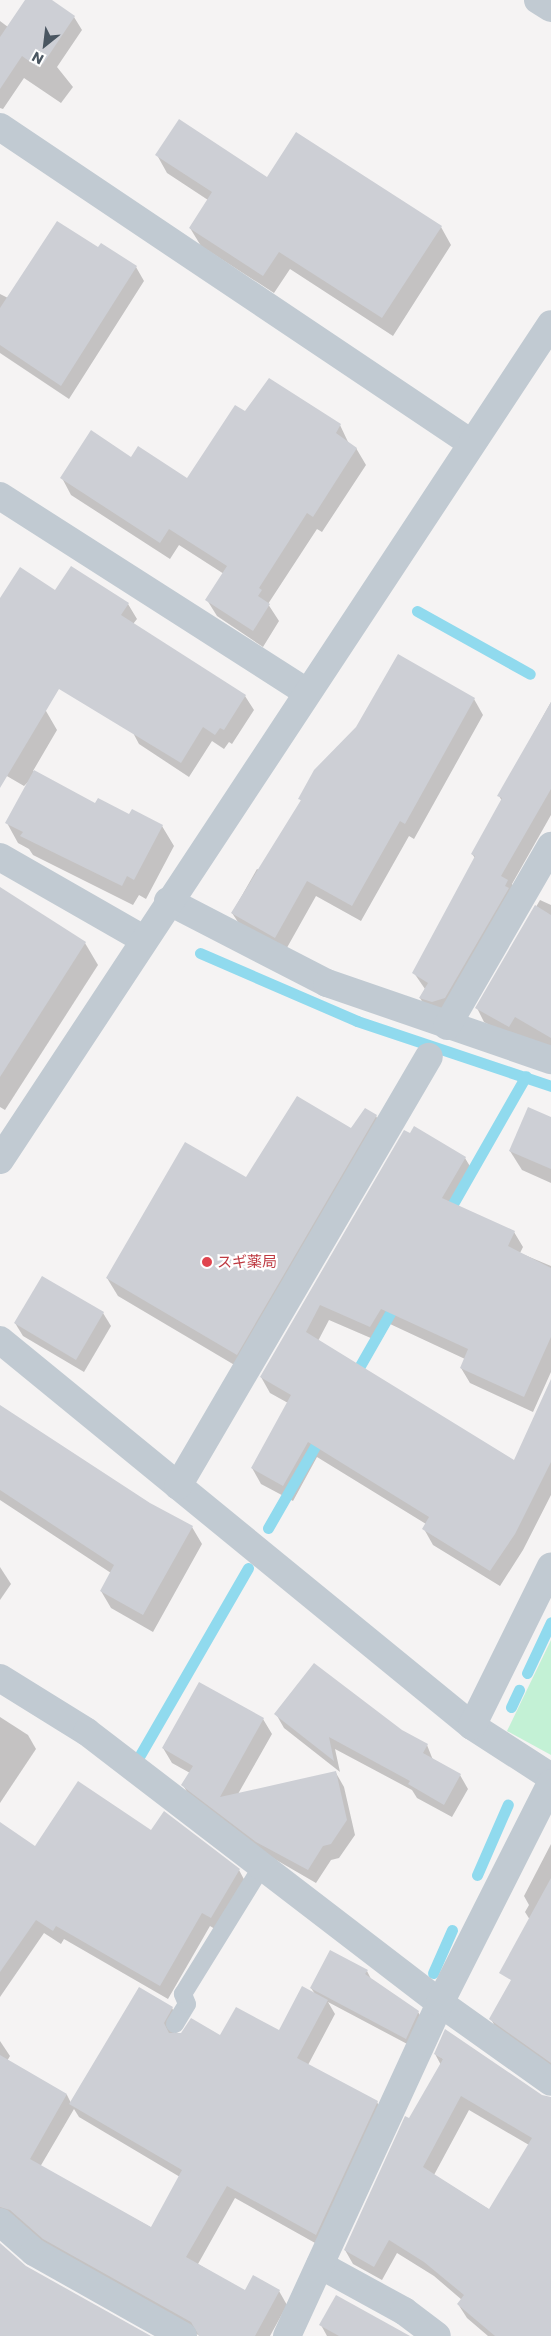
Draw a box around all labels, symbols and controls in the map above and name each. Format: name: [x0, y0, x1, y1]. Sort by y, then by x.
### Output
north arrow: [20, 20, 70, 70]
text: N: [28, 47, 47, 69]
place label: スギ薬局: [217, 1253, 277, 1271]
marker: スギ薬局: [201, 1256, 213, 1268]

